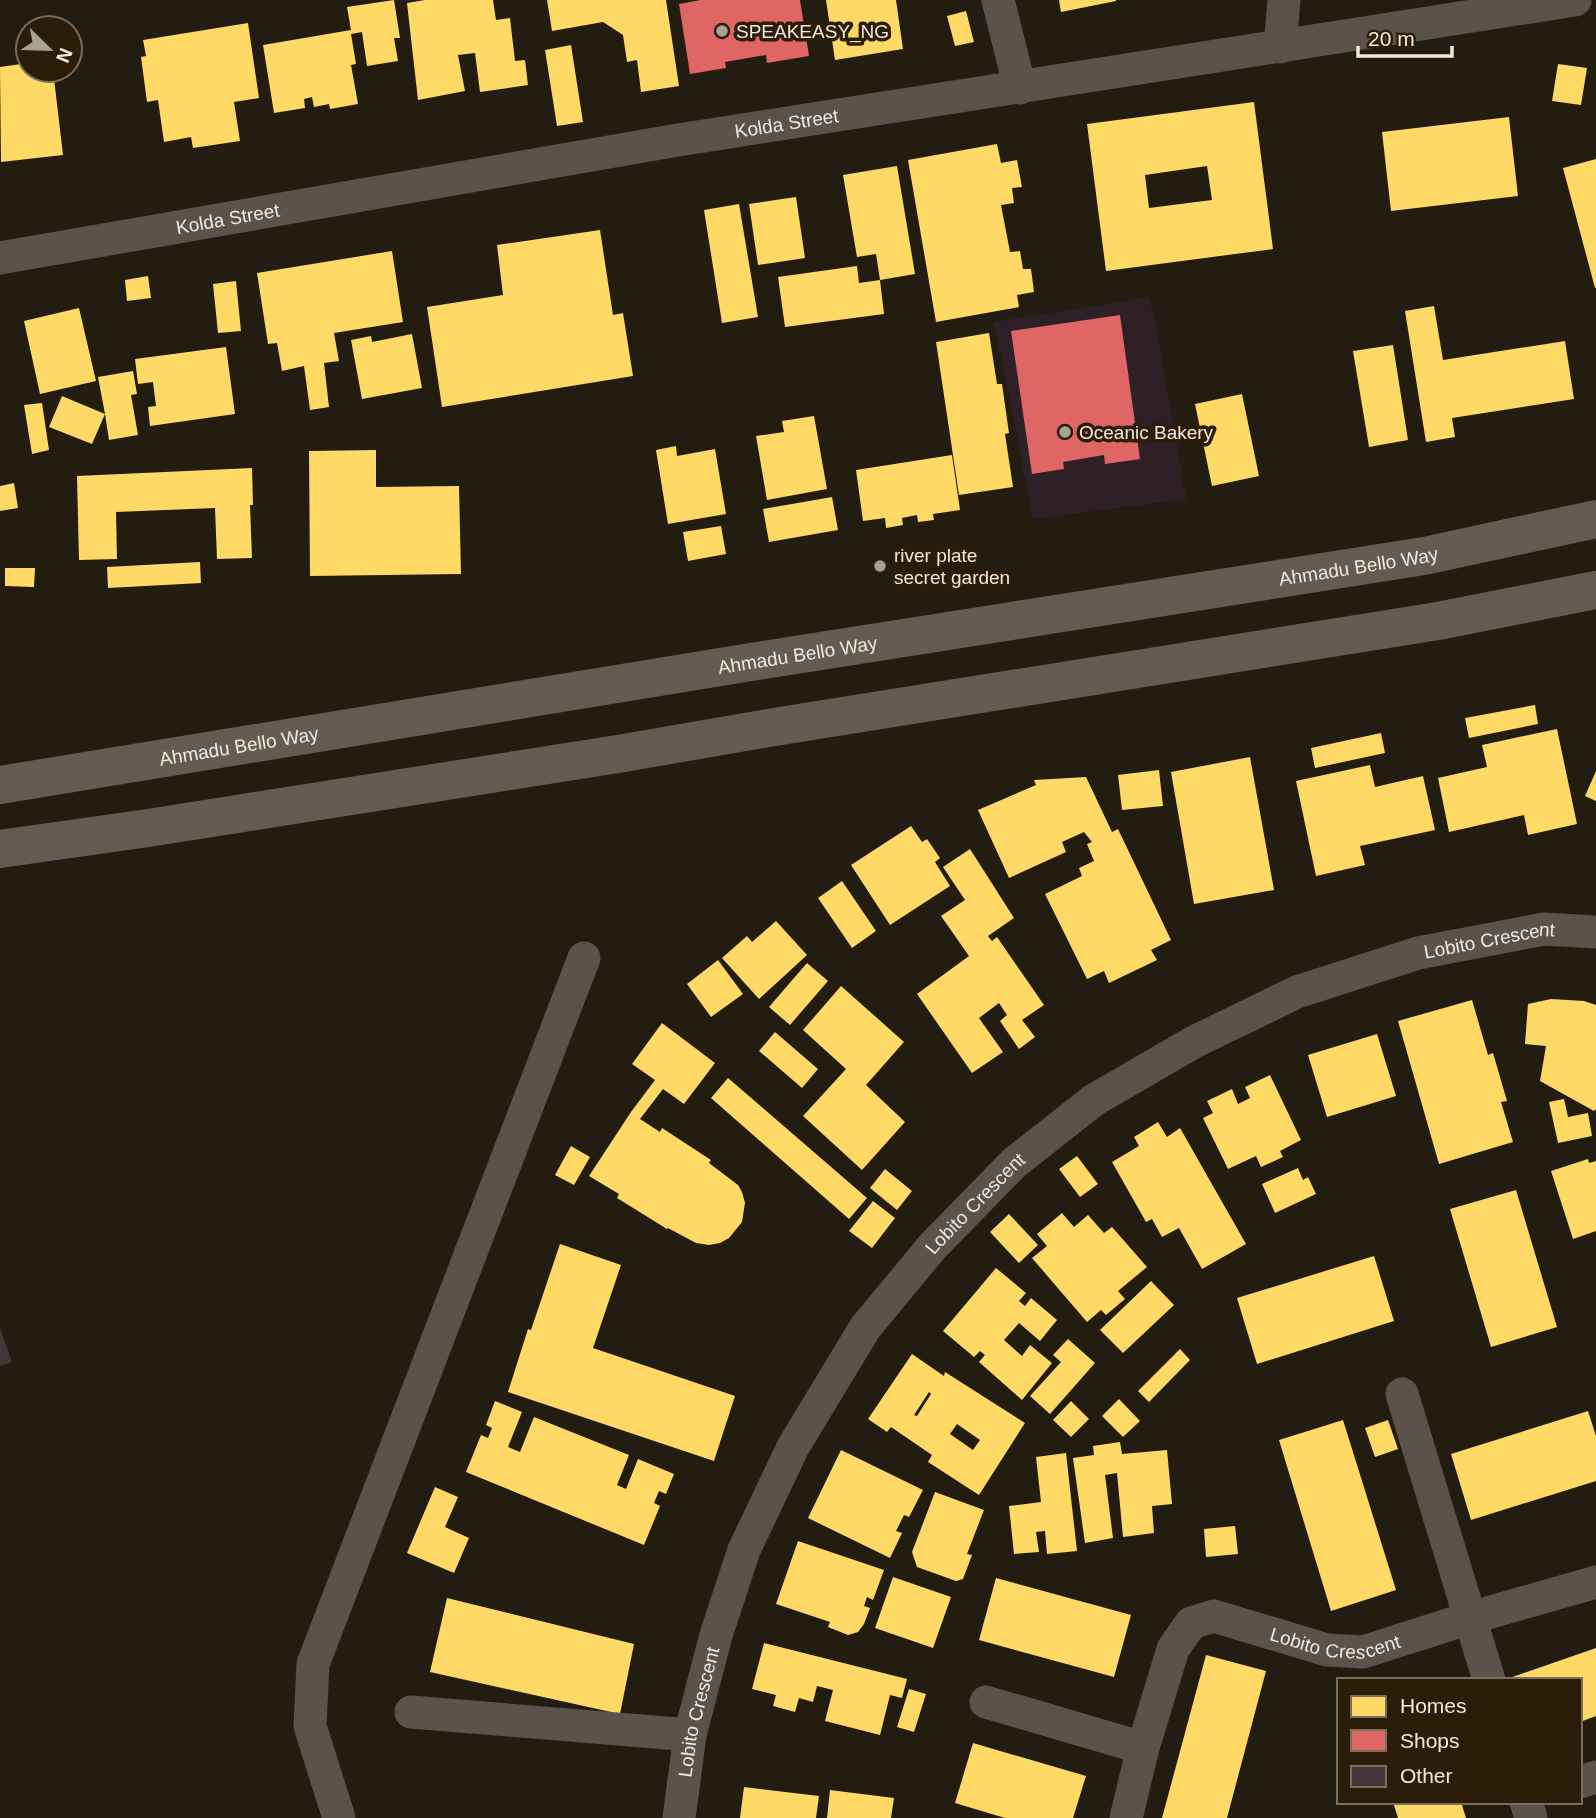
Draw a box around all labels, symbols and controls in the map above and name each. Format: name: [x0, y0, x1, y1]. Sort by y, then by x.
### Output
north arrow: [14, 14, 84, 84]
scale bar: [1358, 14, 1452, 58]
place label: SPEAKEASY_NG: [736, 21, 889, 43]
marker: SPEAKEASY_NG: [714, 23, 730, 39]
text: 20 m: [1368, 27, 1415, 50]
text: N: [52, 45, 77, 66]
street label: Kolda Street: [733, 105, 841, 142]
street label: Kolda Street: [174, 199, 282, 238]
place label: Oceanic Bakery: [1079, 422, 1214, 443]
marker: Oceanic Bakery: [1057, 424, 1073, 440]
street label: Ahmadu Bello Way: [1277, 543, 1441, 589]
place label: river plate secret garden: [894, 545, 1010, 588]
marker: river plate secret garden: [872, 558, 888, 574]
street label: Ahmadu Bello Way: [716, 632, 879, 678]
street label: Ahmadu Bello Way: [158, 722, 320, 769]
street label: Lobito Crescent: [1422, 918, 1556, 962]
street label: Lobito Crescent: [920, 1148, 1029, 1258]
street label: Lobito Crescent: [1268, 1623, 1403, 1663]
street label: Lobito Crescent: [674, 1644, 723, 1778]
legend: [1337, 1678, 1582, 1804]
text: Homes: [1400, 1694, 1467, 1717]
text: Shops: [1400, 1729, 1460, 1752]
text: Other: [1400, 1764, 1453, 1787]

